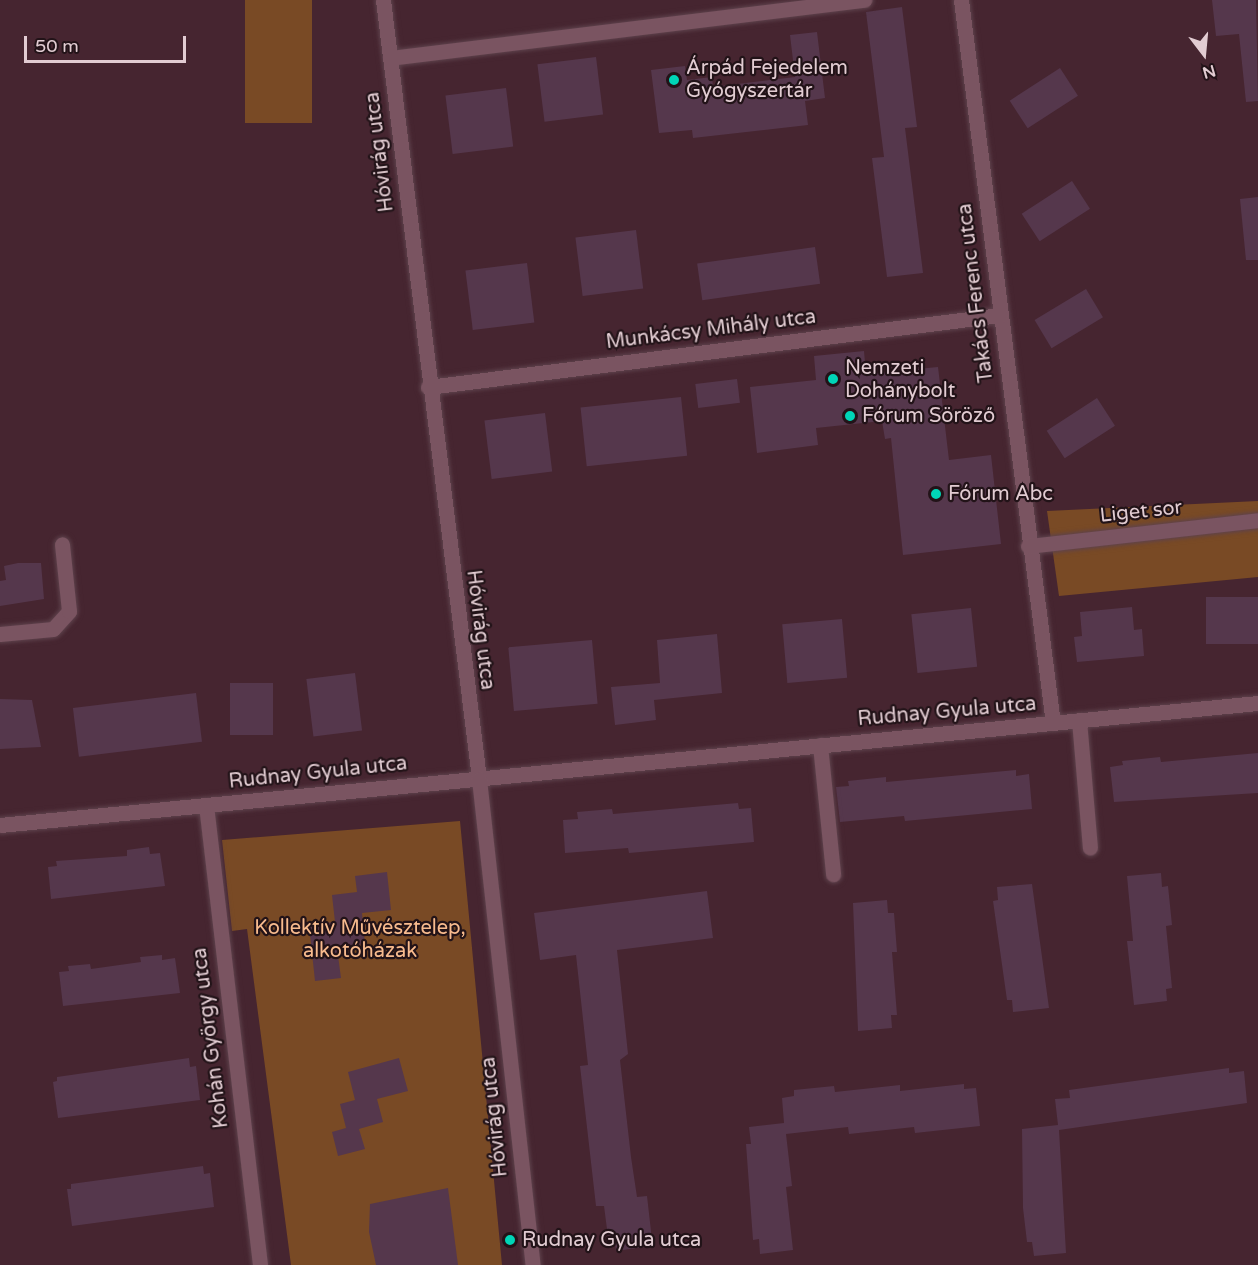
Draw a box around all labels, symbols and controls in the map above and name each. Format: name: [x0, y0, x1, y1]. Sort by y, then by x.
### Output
scale bar: [27, 24, 189, 62]
north arrow: [1174, 24, 1234, 84]
text: 50 m: [35, 35, 79, 57]
place label: Árpád Fejedelem Gyógyszertár: [686, 56, 848, 103]
text: N: [1200, 60, 1218, 83]
marker: Árpád Fejedelem Gyógyszertár: [667, 73, 681, 87]
street label: Hóvirág utca: [361, 91, 399, 213]
street label: Takács Ferenc utca: [953, 202, 999, 384]
street label: Munkácsy Mihály utca: [605, 305, 817, 355]
place label: Nemzeti Dohánybolt: [845, 356, 955, 403]
marker: Nemzeti Dohánybolt: [826, 372, 840, 386]
place label: Fórum Söröző: [862, 404, 995, 428]
marker: Fórum Söröző: [843, 409, 857, 423]
place label: Fórum Abc: [948, 482, 1053, 506]
marker: Fórum Abc: [929, 487, 943, 501]
street label: Liget sor: [1099, 496, 1183, 528]
street label: Hóvirág utca: [461, 569, 499, 691]
street label: Rudnay Gyula utca: [857, 692, 1037, 732]
street label: Rudnay Gyula utca: [228, 752, 408, 794]
park label: Kollektív Művésztelep, alkotóházak: [254, 917, 466, 964]
street label: Kohán György utca: [188, 946, 234, 1130]
street label: Hóvirág utca: [477, 1056, 513, 1178]
place label: Rudnay Gyula utca: [522, 1228, 701, 1252]
marker: Rudnay Gyula utca: [503, 1233, 517, 1247]

